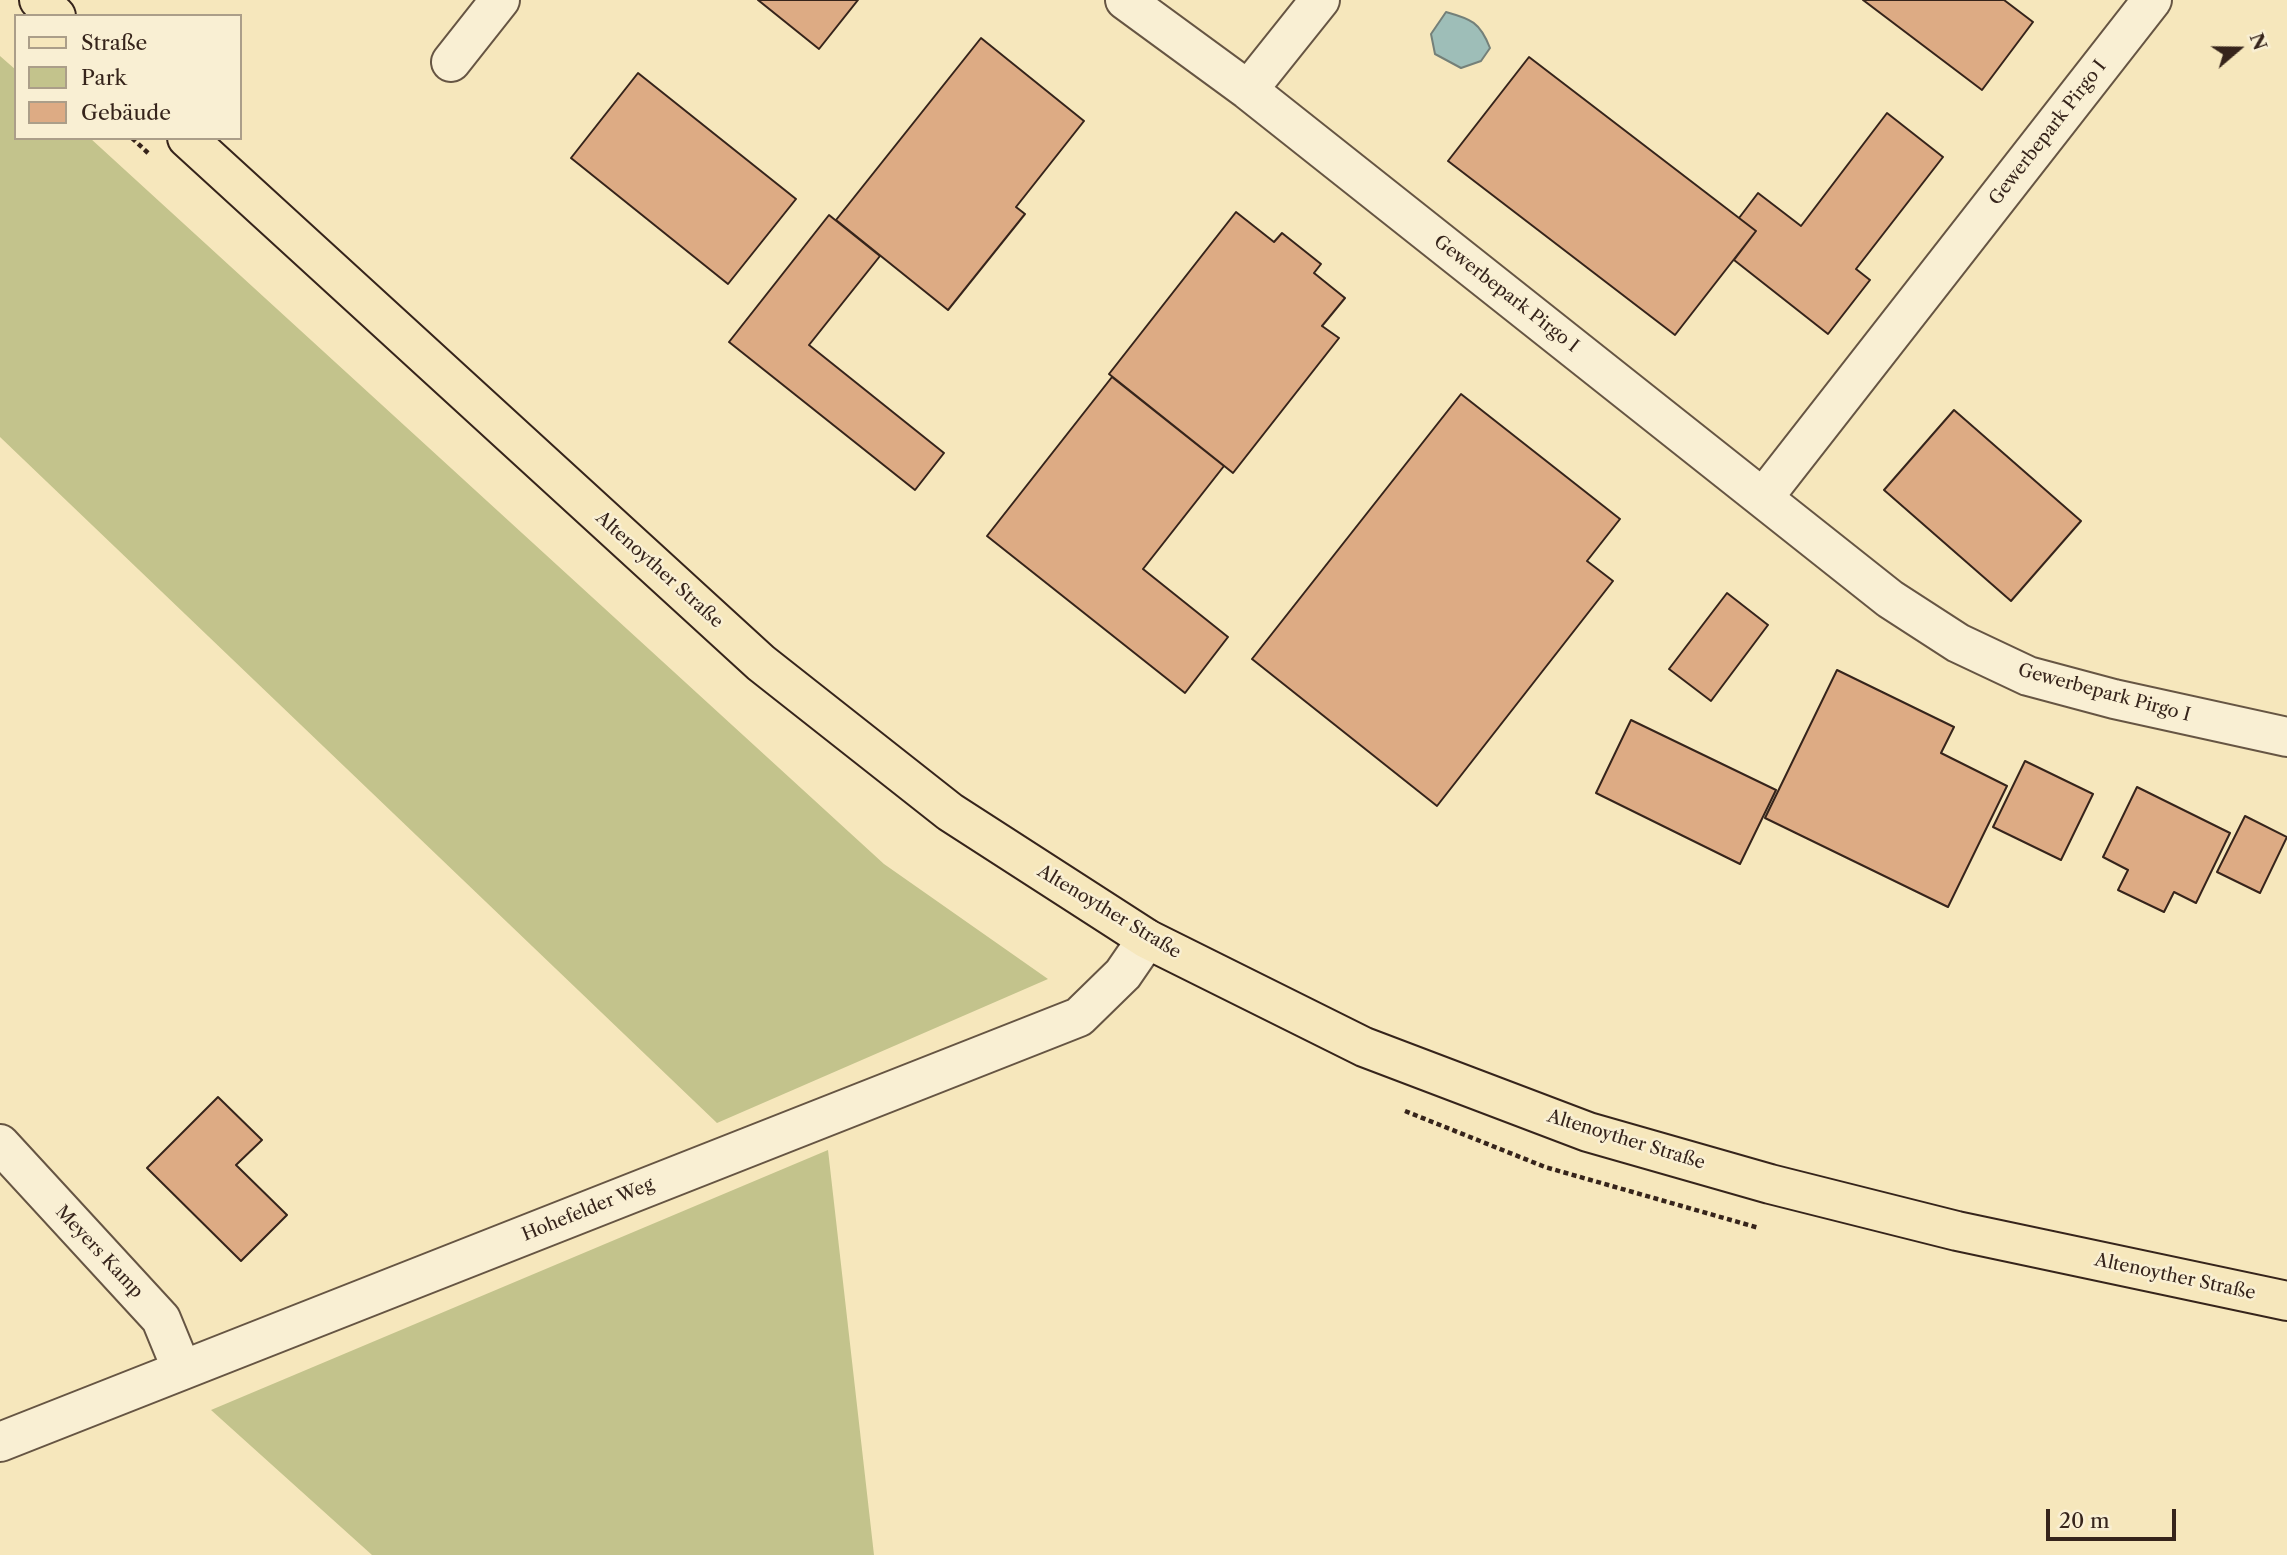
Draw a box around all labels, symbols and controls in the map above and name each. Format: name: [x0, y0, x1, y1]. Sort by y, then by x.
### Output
legend: [14, 14, 242, 140]
north arrow: [2203, 14, 2273, 84]
text: Straße: [81, 30, 147, 55]
text: N: [2245, 30, 2272, 53]
street label: Gewerbepark Pirgo I: [1985, 56, 2111, 210]
text: Park: [81, 65, 127, 90]
text: Gebäude: [81, 100, 171, 125]
street label: Gewerbepark Pirgo I: [1429, 231, 1583, 357]
street label: Altenoyther Straße: [591, 507, 727, 633]
street label: Gewerbepark Pirgo I: [2015, 660, 2193, 726]
street label: Altenoyther Straße: [1033, 861, 1185, 963]
street label: Altenoyther Straße: [1545, 1106, 1707, 1174]
street label: Hohefelder Weg: [519, 1174, 657, 1246]
street label: Meyers Kamp: [51, 1201, 147, 1303]
street label: Altenoyther Straße: [2093, 1249, 2257, 1305]
scale bar: [2049, 1496, 2178, 1540]
text: 20 m: [2059, 1508, 2110, 1533]

